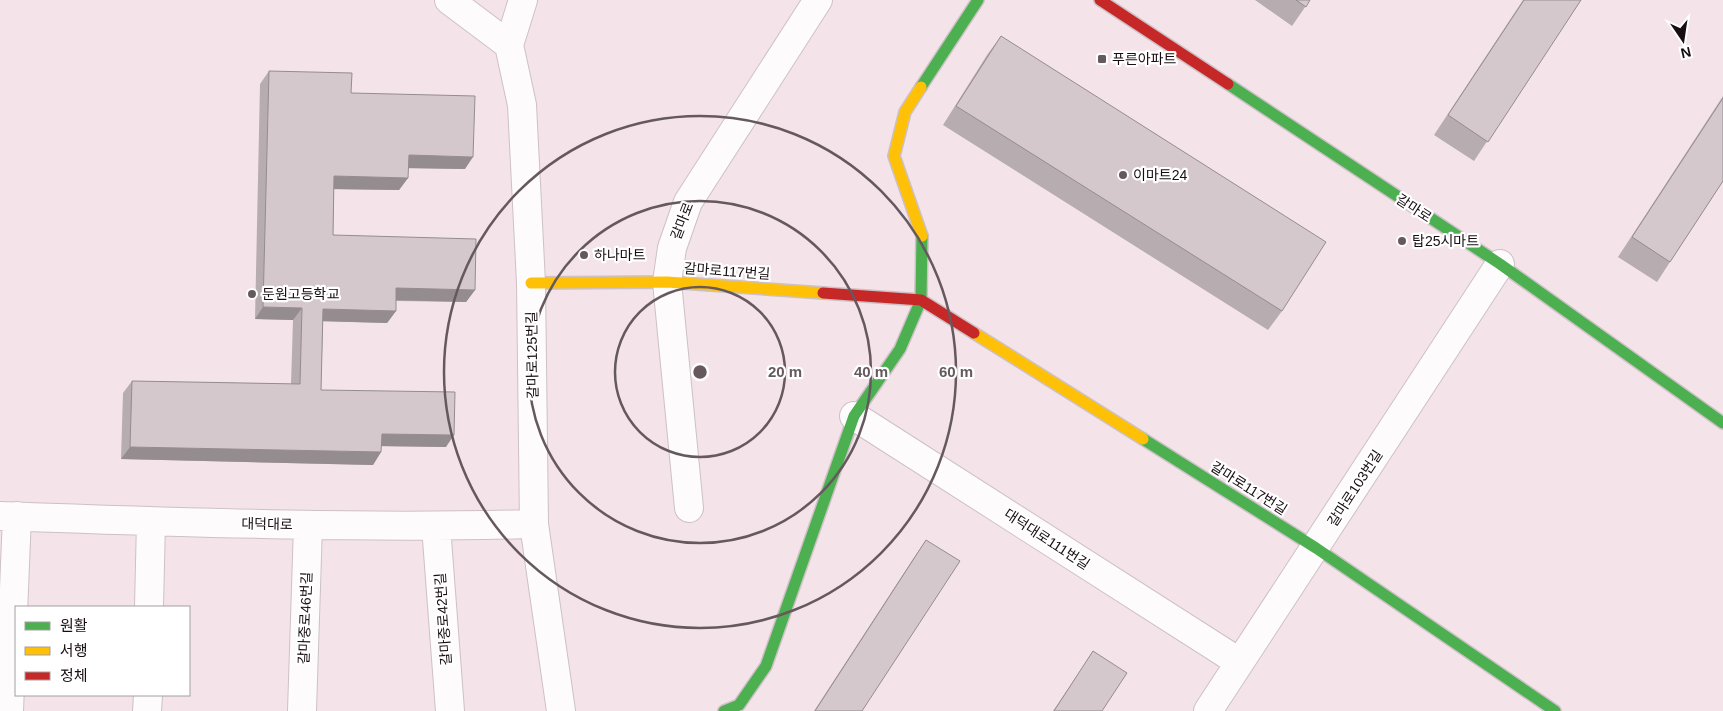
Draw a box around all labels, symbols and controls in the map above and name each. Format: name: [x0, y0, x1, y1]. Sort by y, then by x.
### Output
north arrow: [1658, 15, 1708, 65]
text: N: [1679, 44, 1693, 62]
place label: 푸른아파트: [1112, 51, 1177, 67]
marker: 푸른아파트: [1096, 53, 1108, 65]
place label: 이마트24: [1133, 167, 1187, 183]
marker: 이마트24: [1117, 169, 1129, 181]
street label: 갈마로: [1393, 191, 1435, 225]
street label: 갈마로: [668, 200, 696, 242]
place label: 탑25시마트: [1412, 233, 1479, 249]
marker: 탑25시마트: [1396, 235, 1408, 247]
place label: 하나마트: [594, 247, 646, 263]
marker: 하나마트: [578, 249, 590, 261]
street label: 갈마로117번길: [683, 260, 771, 282]
place label: 둔원고등학교: [262, 286, 339, 302]
marker: 둔원고등학교: [246, 288, 258, 300]
street label: 갈마로125번길: [523, 311, 541, 399]
centre of rings: [691, 363, 709, 381]
text: 20 m: [768, 363, 802, 380]
text: 40 m: [854, 363, 888, 380]
text: 60 m: [939, 363, 973, 380]
street label: 갈마로103번길: [1324, 447, 1386, 529]
street label: 갈마로117번길: [1208, 458, 1290, 518]
street label: 대덕대로111번길: [1001, 505, 1093, 573]
street label: 대덕대로: [241, 516, 293, 532]
street label: 갈마중로46번길: [295, 571, 315, 665]
street label: 갈마중로42번길: [432, 572, 454, 666]
legend: [15, 606, 190, 696]
text: 원활: [60, 617, 88, 634]
text: 서행: [60, 642, 88, 659]
text: 정체: [60, 667, 88, 684]

